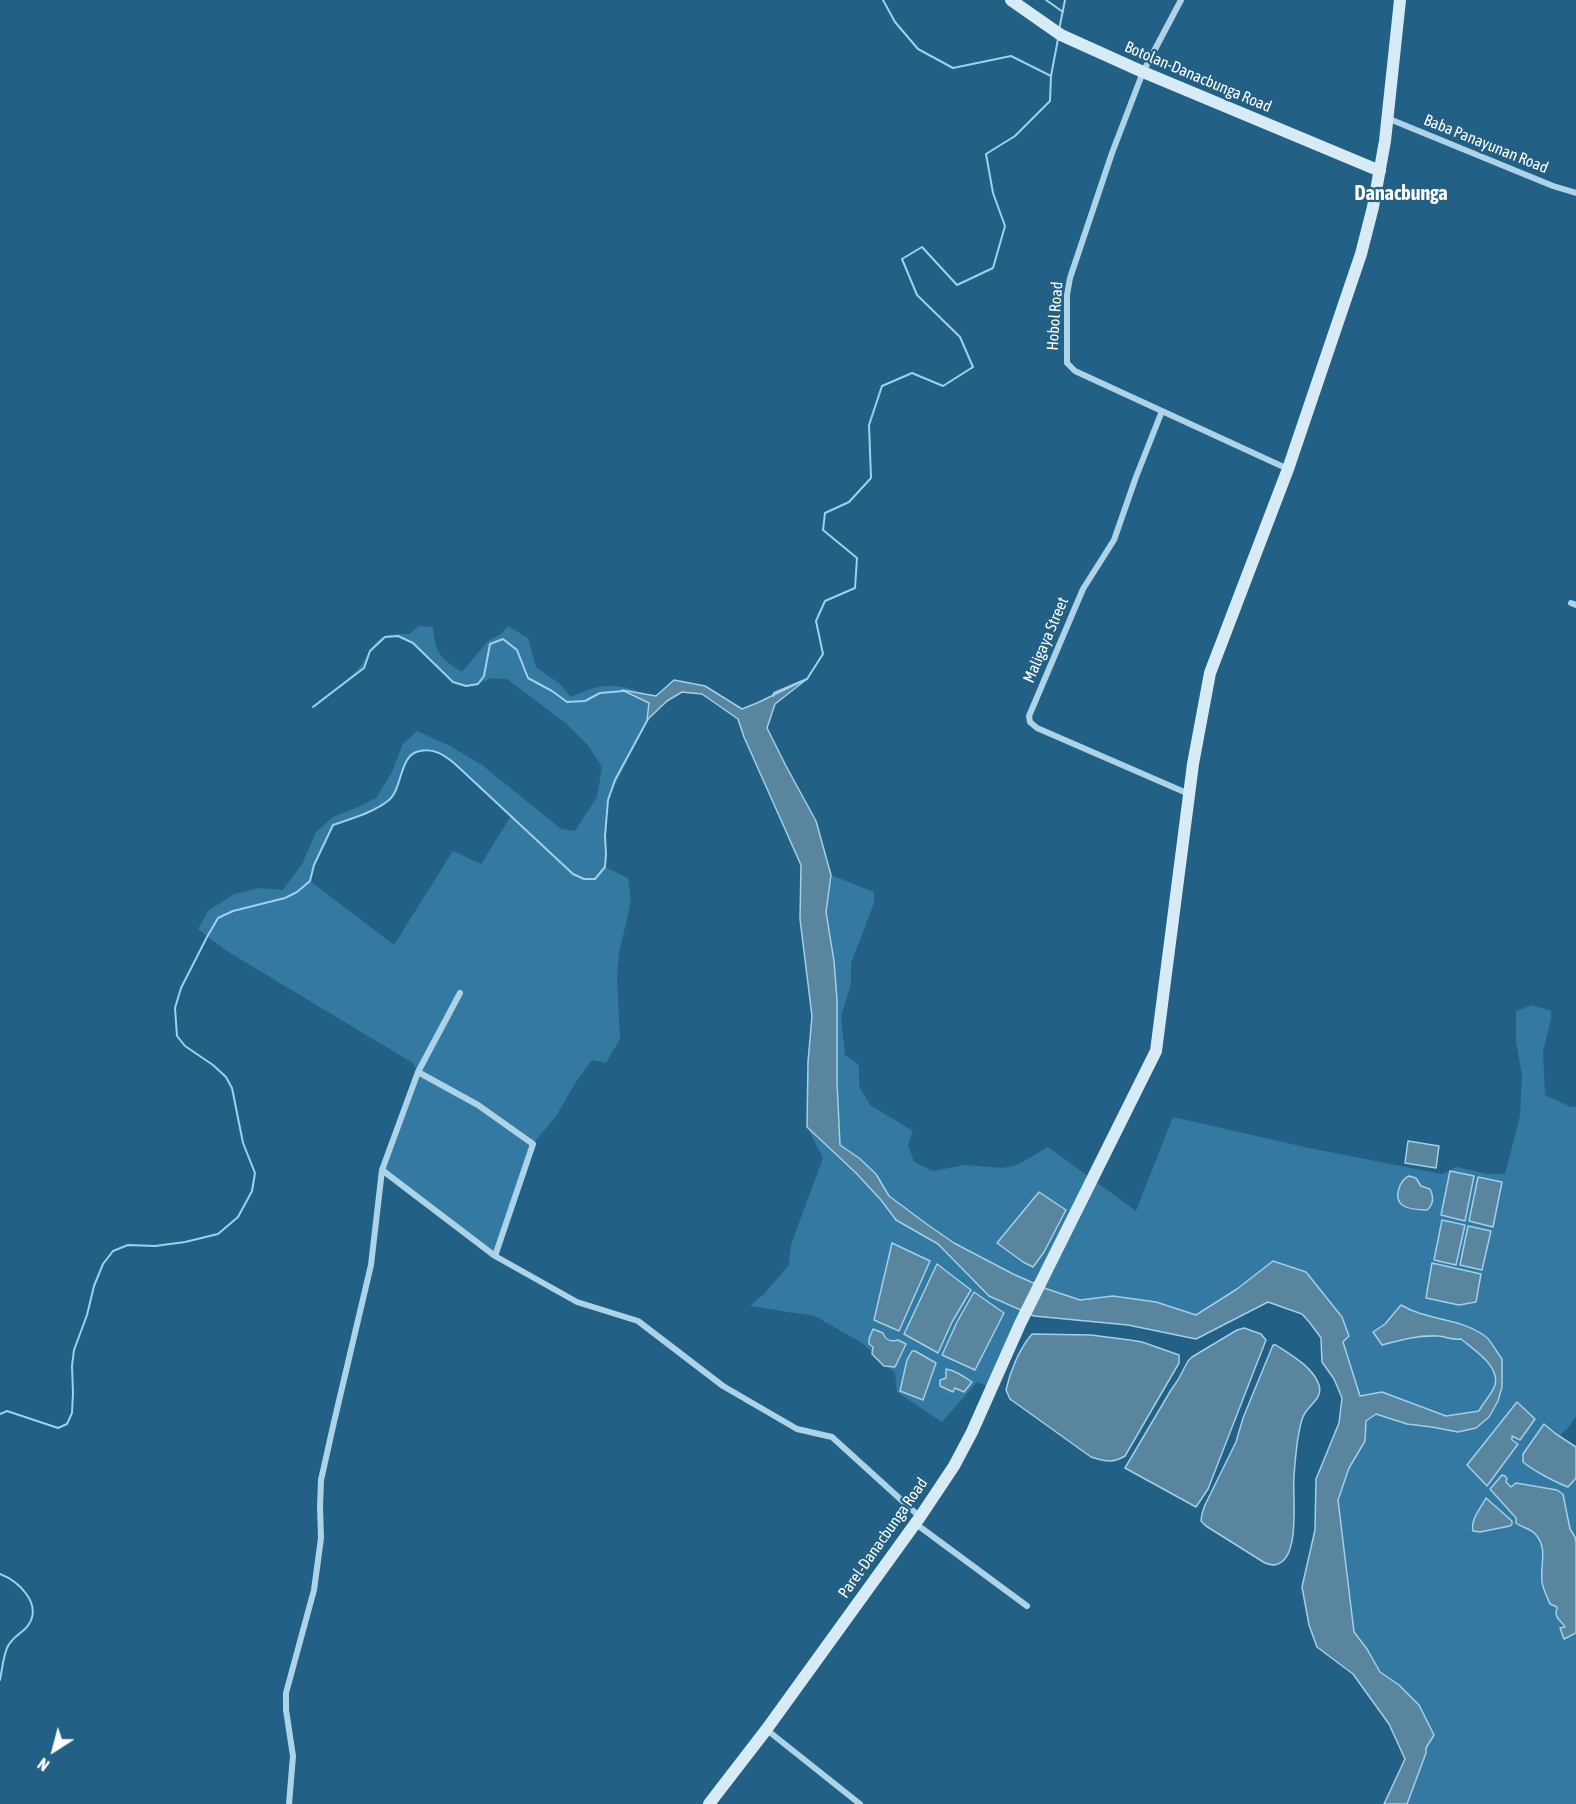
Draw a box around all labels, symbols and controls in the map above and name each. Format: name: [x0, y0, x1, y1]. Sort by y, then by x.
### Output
street label: Botolan-Danacbunga Road: [1122, 37, 1274, 117]
street label: Baba Panayunan Road: [1421, 110, 1551, 178]
district label: Danacbunga: [1354, 182, 1448, 206]
street label: Hobol Road: [1043, 281, 1067, 351]
street label: Maligaya Street: [1019, 594, 1073, 686]
street label: Parel-Danacbunga Road: [834, 1474, 932, 1602]
north arrow: [24, 1720, 84, 1780]
text: N: [34, 1755, 53, 1775]

